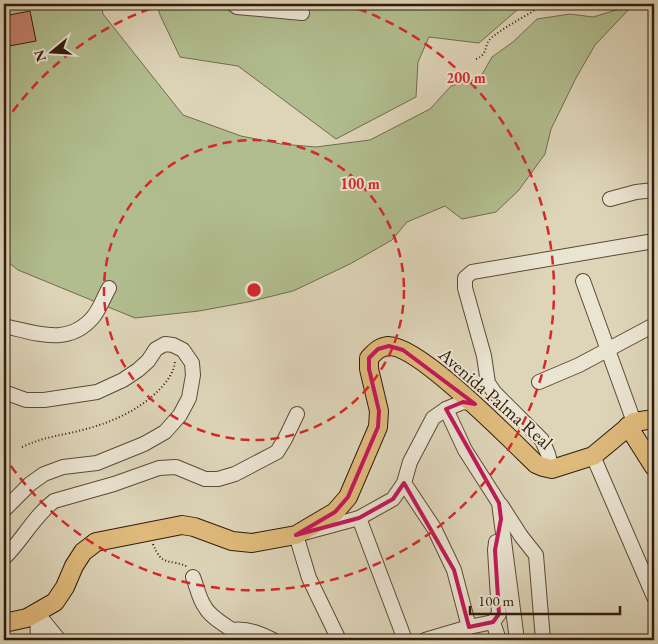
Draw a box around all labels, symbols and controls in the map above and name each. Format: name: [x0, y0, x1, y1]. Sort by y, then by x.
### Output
north arrow: [28, 28, 78, 78]
text: N: [29, 47, 50, 64]
text: 200 m: [446, 68, 486, 87]
text: 100 m: [340, 174, 380, 193]
centre of rings: [245, 281, 263, 299]
street label: Avenida Palma Real: [432, 341, 558, 455]
scale bar: [470, 584, 620, 616]
text: 100 m: [478, 591, 515, 610]

